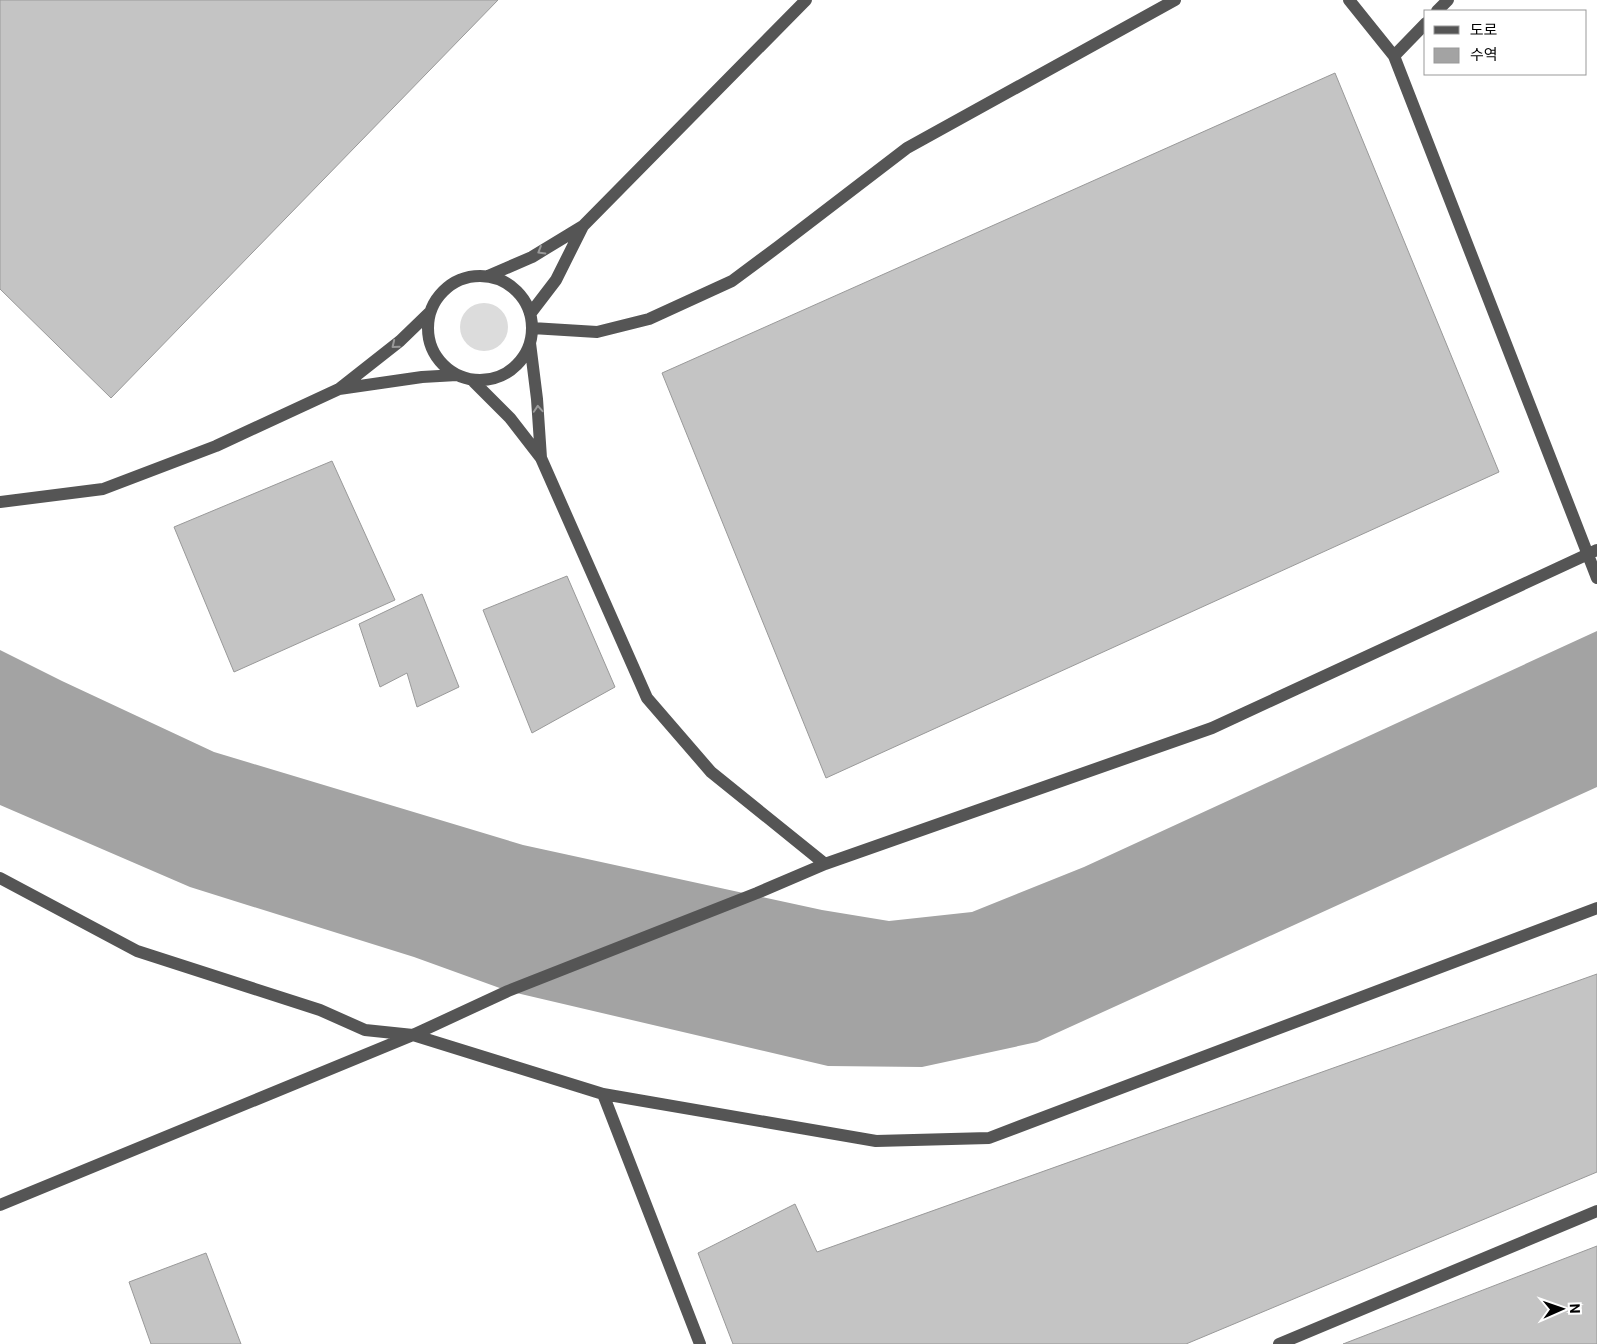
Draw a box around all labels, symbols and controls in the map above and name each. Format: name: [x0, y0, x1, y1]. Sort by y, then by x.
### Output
legend: [1424, 10, 1587, 75]
text: 도로: [1470, 21, 1498, 39]
text: 수역: [1470, 46, 1498, 64]
one-way arrow: [538, 245, 547, 255]
one-way arrow: [391, 340, 400, 349]
one-way arrow: [532, 405, 543, 413]
north arrow: [1537, 1284, 1587, 1334]
text: N: [1567, 1303, 1583, 1314]

